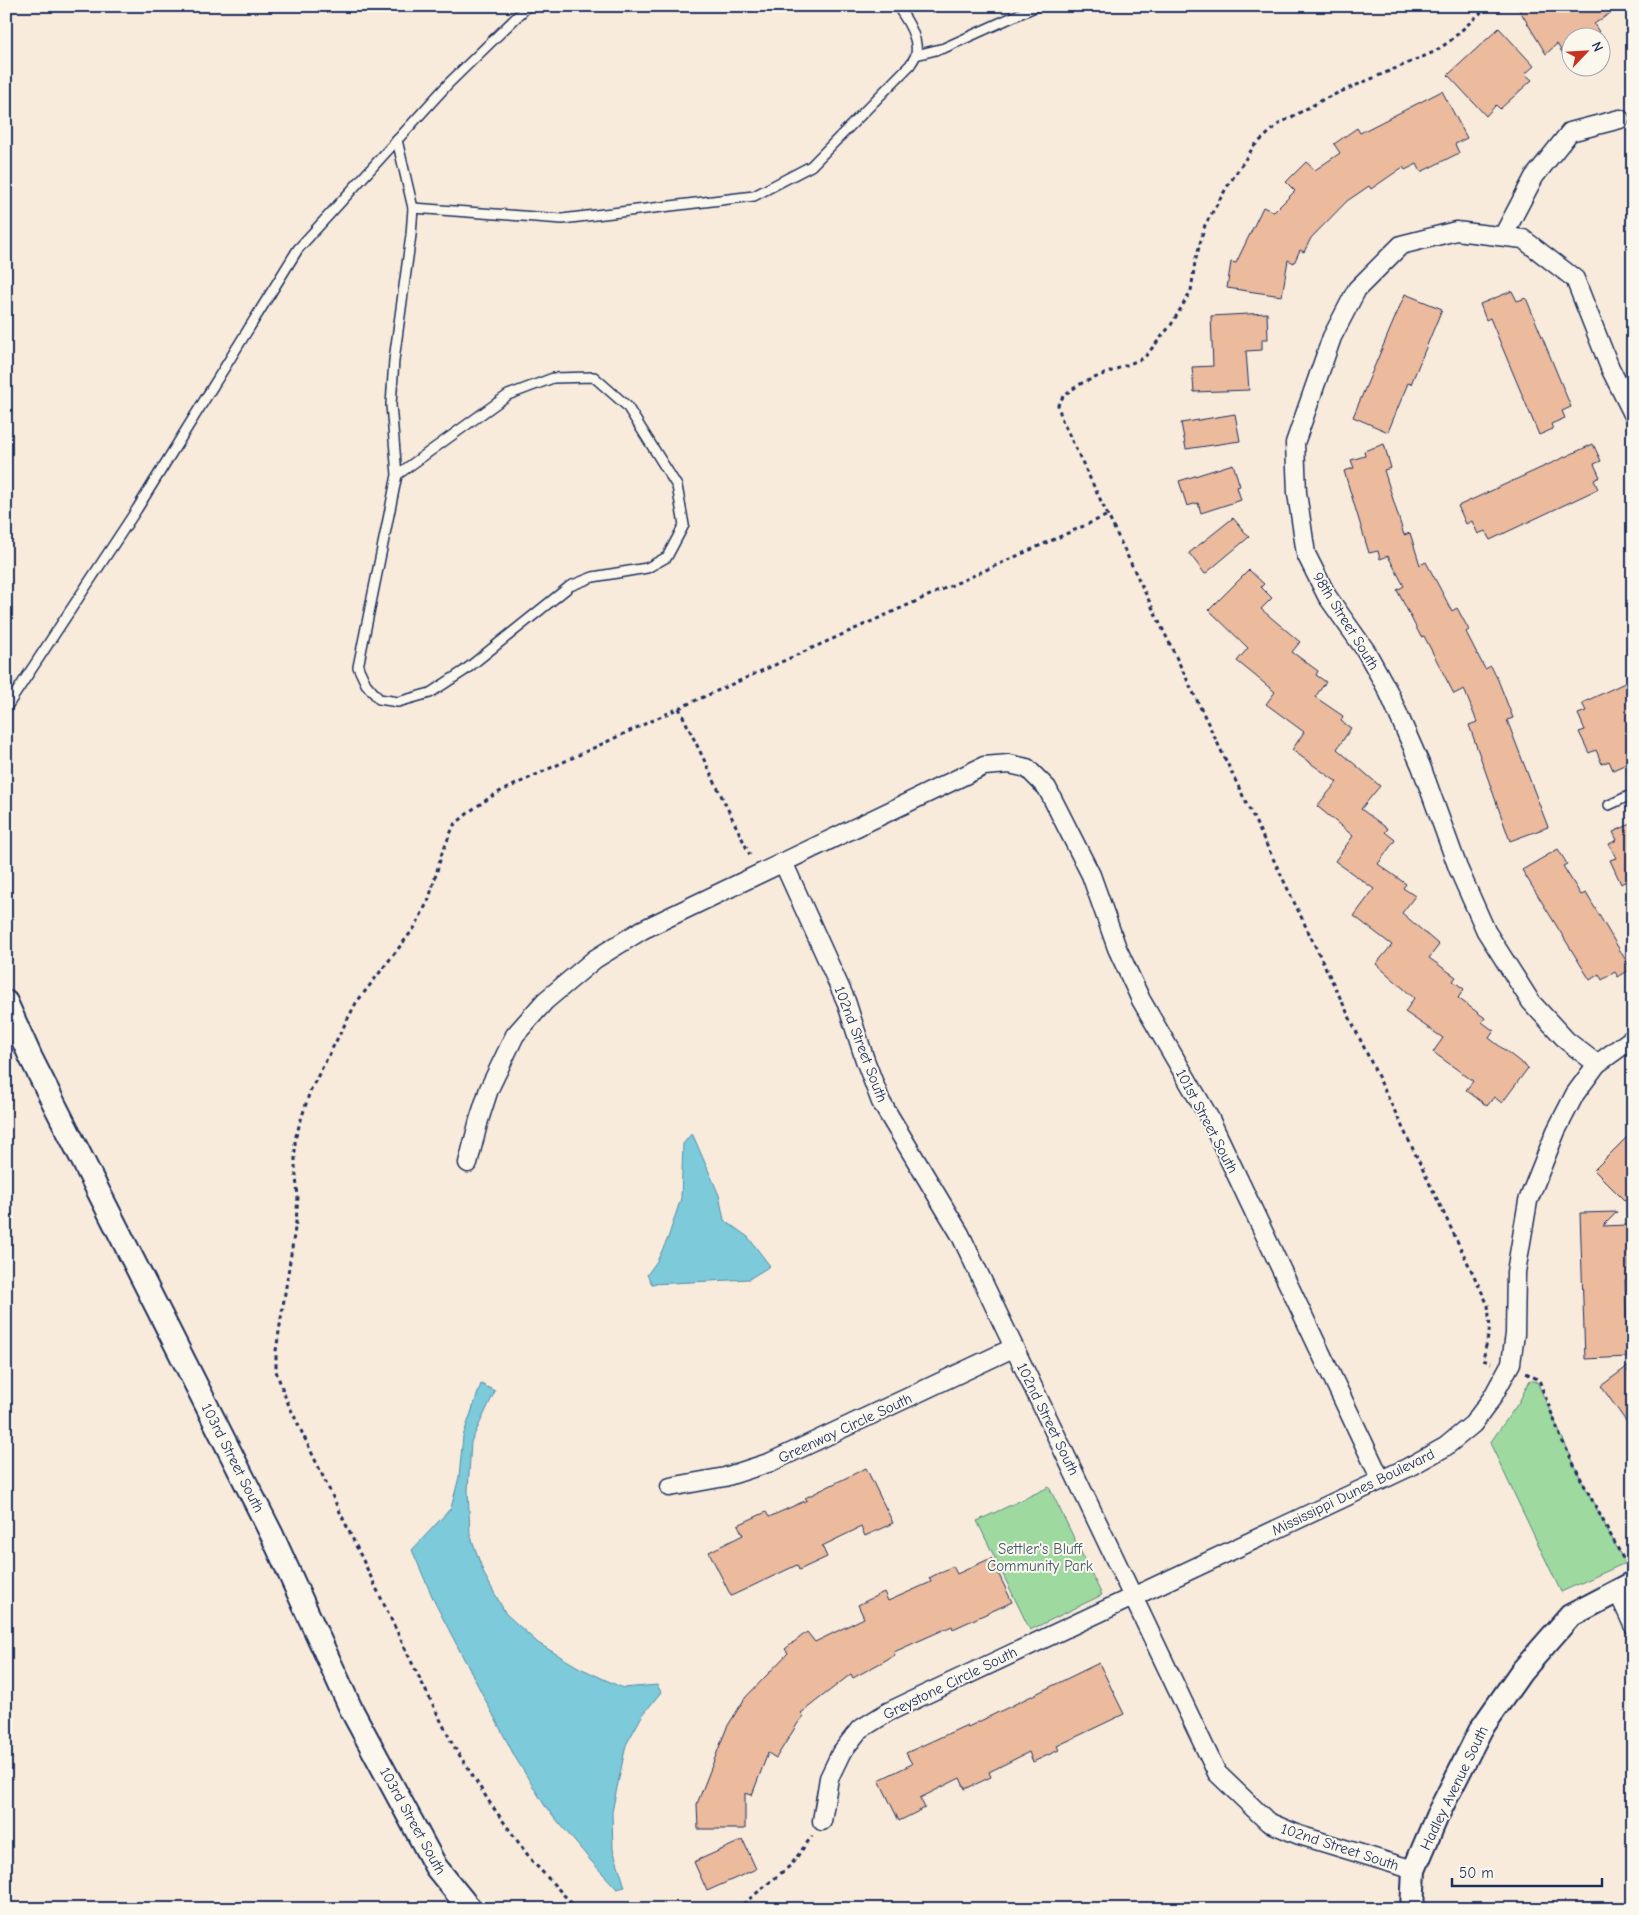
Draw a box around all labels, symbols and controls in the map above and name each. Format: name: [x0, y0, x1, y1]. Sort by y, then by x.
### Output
north arrow: [1562, 28, 1612, 78]
text: N: [1588, 39, 1607, 54]
street label: 98th Street South: [1309, 569, 1383, 673]
street label: 102nd Street South: [831, 983, 891, 1105]
street label: 101st Street South: [1172, 1066, 1242, 1176]
street label: 102nd Street South: [1013, 1360, 1083, 1478]
street label: Greenway Circle South: [775, 1389, 915, 1467]
street label: 103rd Street South: [198, 1400, 268, 1516]
street label: Mississippi Dunes Boulevard: [1269, 1445, 1437, 1539]
park label: Settler's Bluff Community Park: [987, 1540, 1094, 1575]
street label: Greystone Circle South: [880, 1643, 1020, 1723]
street label: Hadley Avenue South: [1416, 1723, 1492, 1853]
street label: 103rd Street South: [376, 1764, 450, 1878]
street label: 102nd Street South: [1279, 1819, 1401, 1875]
scale bar: [1452, 1855, 1602, 1887]
text: 50 m: [1459, 1864, 1494, 1882]

